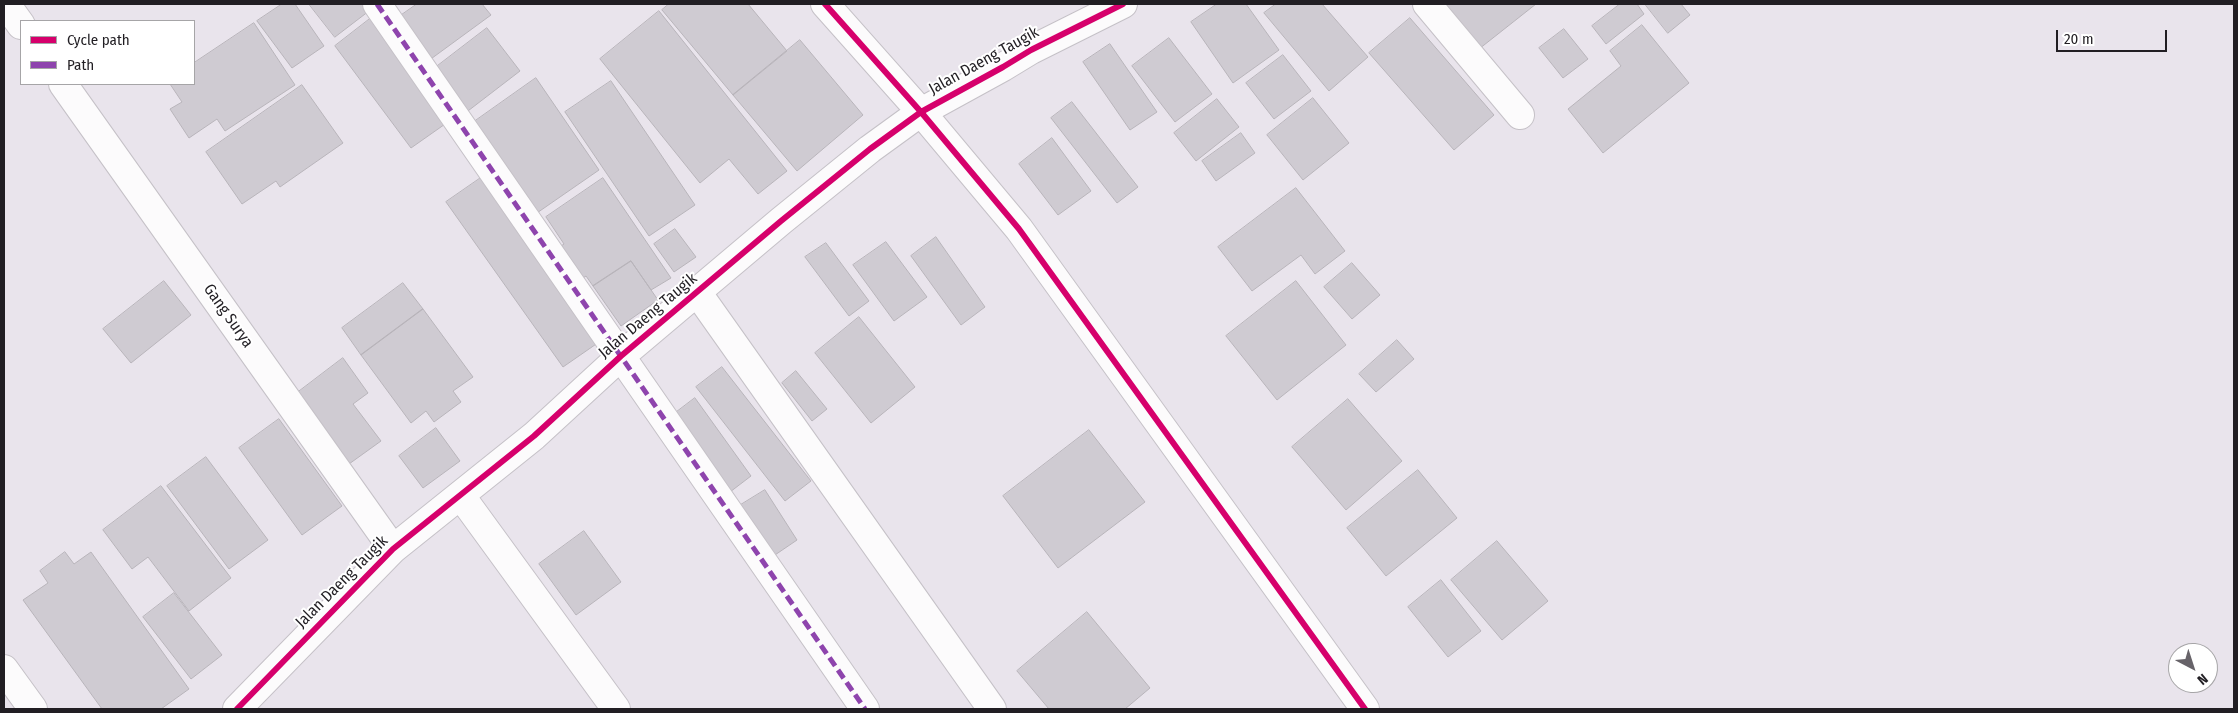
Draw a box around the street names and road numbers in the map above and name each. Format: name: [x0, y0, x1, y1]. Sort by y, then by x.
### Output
street label: Jalan Daeng Taugik: [926, 23, 1042, 99]
street label: Jalan Daeng Taugik: [595, 269, 701, 363]
street label: Gang Surya: [199, 280, 257, 352]
street label: Jalan Daeng Taugik: [292, 532, 392, 632]

